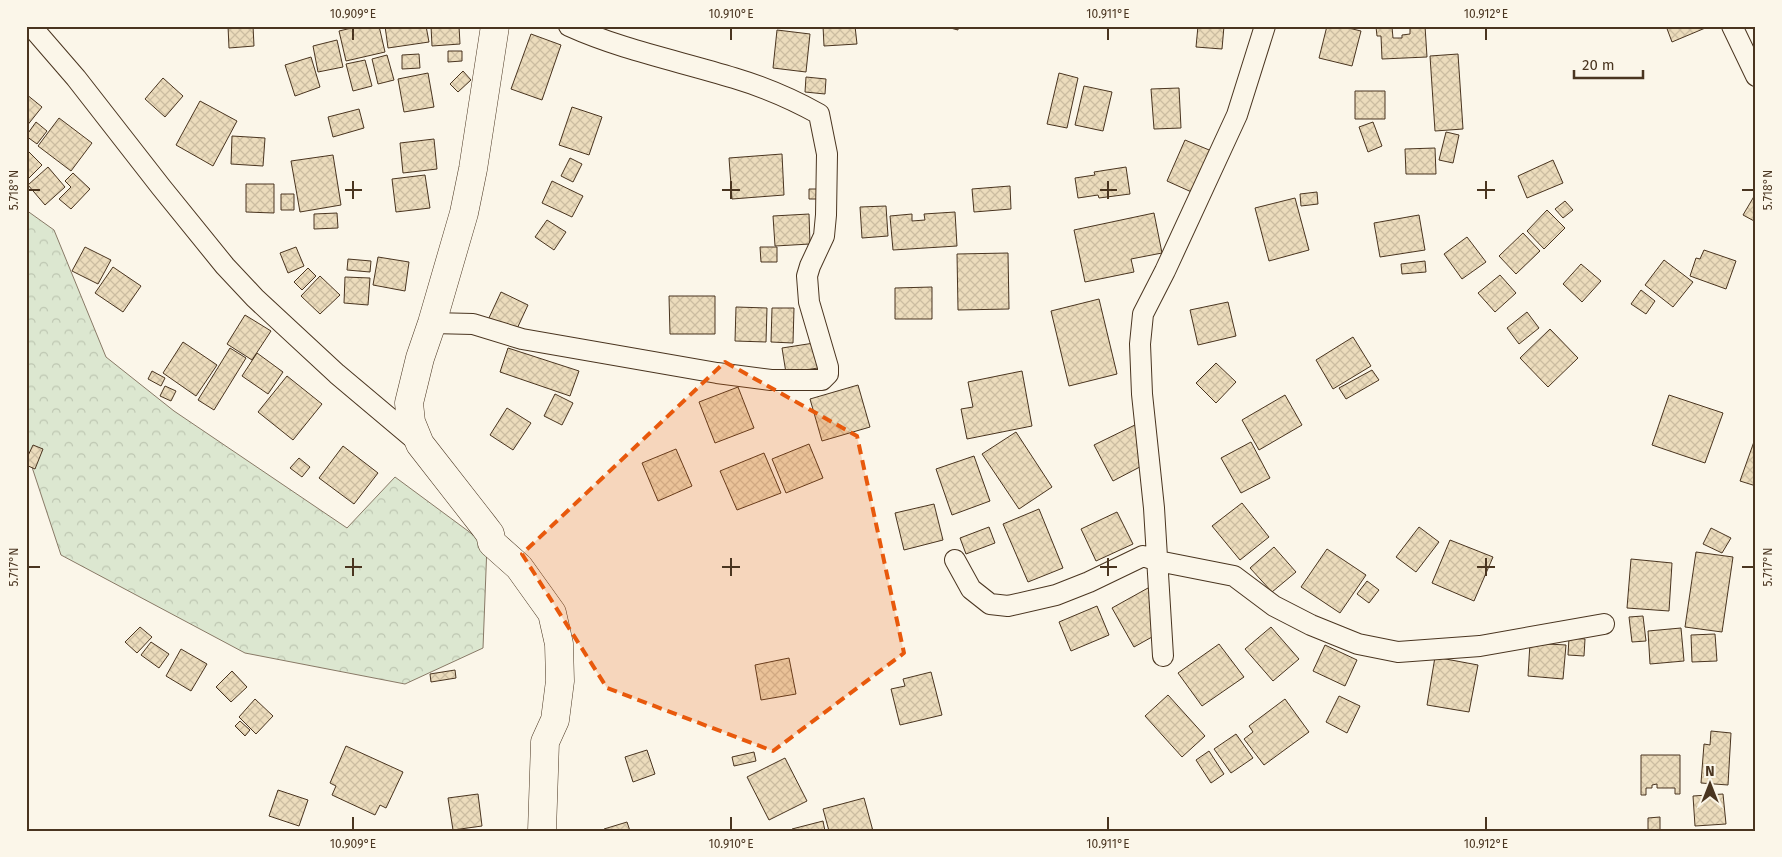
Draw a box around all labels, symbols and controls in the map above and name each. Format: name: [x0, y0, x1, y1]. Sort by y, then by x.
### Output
text: 10.909°E: [330, 7, 376, 21]
text: 10.910°E: [708, 7, 754, 21]
text: 10.911°E: [1086, 7, 1130, 21]
text: 10.912°E: [1464, 7, 1508, 21]
scale bar: [1574, 48, 1643, 80]
text: 20 m: [1582, 56, 1615, 74]
text: 5.718°N: [7, 170, 21, 210]
text: 5.718°N: [1761, 170, 1775, 210]
text: 5.717°N: [7, 547, 21, 587]
text: 5.717°N: [1761, 547, 1775, 587]
north arrow: [1684, 760, 1734, 810]
text: N: [1705, 763, 1715, 780]
text: 10.909°E: [330, 837, 376, 851]
text: 10.910°E: [708, 837, 754, 851]
text: 10.911°E: [1086, 837, 1130, 851]
text: 10.912°E: [1464, 837, 1508, 851]

